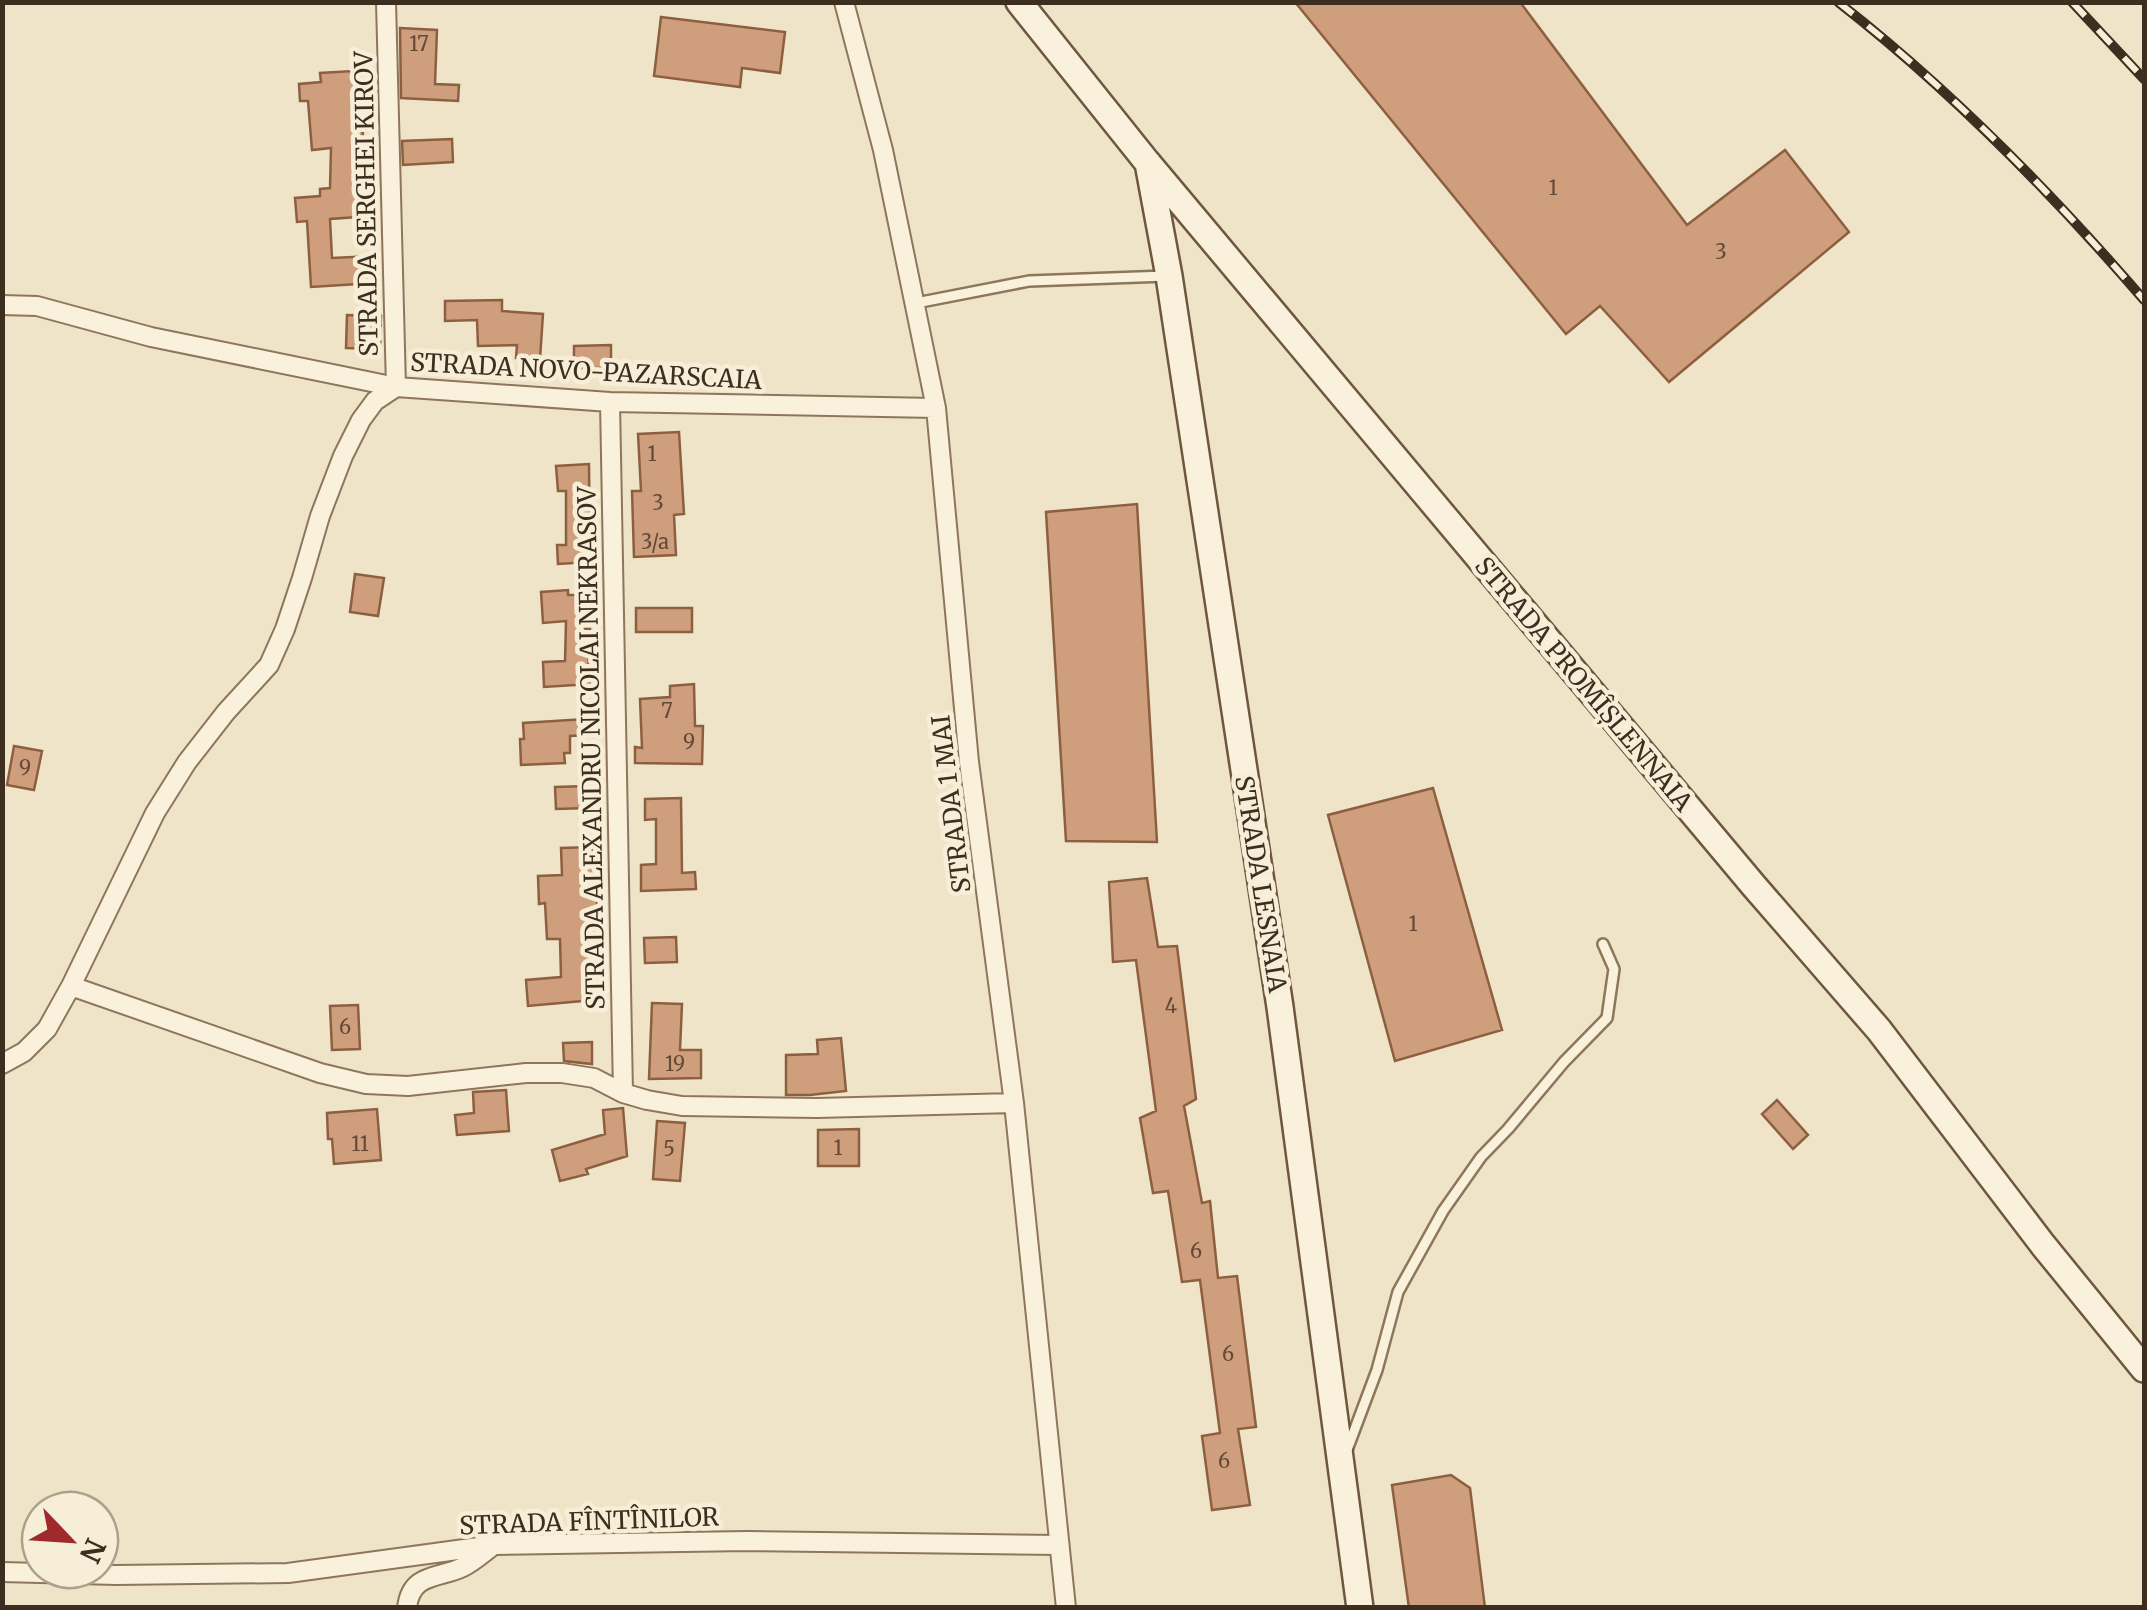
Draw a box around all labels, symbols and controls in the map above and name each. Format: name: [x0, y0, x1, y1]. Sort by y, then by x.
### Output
house number: 17: [409, 31, 429, 56]
street label: STRADA SERGHEI KIROV: [347, 50, 385, 357]
house number: 1: [1548, 175, 1558, 200]
house number: 3: [1715, 239, 1727, 264]
street label: STRADA NOVO-PAZARSCAIA: [409, 346, 763, 396]
house number: 1: [647, 441, 657, 466]
street label: STRADA ALEXANDRU NICOLAI NEKRASOV: [570, 485, 612, 1010]
house number: 3: [652, 490, 664, 515]
house number: 3/a: [641, 529, 669, 554]
street label: STRADA PROMÎȘLENNAIA: [1468, 550, 1700, 818]
house number: 7: [661, 698, 673, 723]
street label: STRADA 1 MAI: [924, 713, 978, 895]
house number: 9: [683, 729, 695, 754]
house number: 9: [19, 755, 31, 780]
street label: STRADA LESNAIA: [1228, 773, 1294, 995]
house number: 1: [1408, 911, 1418, 936]
house number: 4: [1165, 993, 1177, 1018]
house number: 6: [339, 1014, 351, 1039]
house number: 19: [665, 1051, 685, 1076]
house number: 11: [351, 1131, 369, 1156]
house number: 1: [833, 1135, 843, 1160]
house number: 5: [663, 1136, 675, 1161]
house number: 6: [1190, 1238, 1202, 1263]
house number: 6: [1222, 1341, 1234, 1366]
house number: 6: [1218, 1448, 1230, 1473]
north arrow: [20, 1490, 120, 1590]
street label: STRADA FÎNTÎNILOR: [459, 1500, 720, 1542]
text: N: [72, 1533, 114, 1568]

